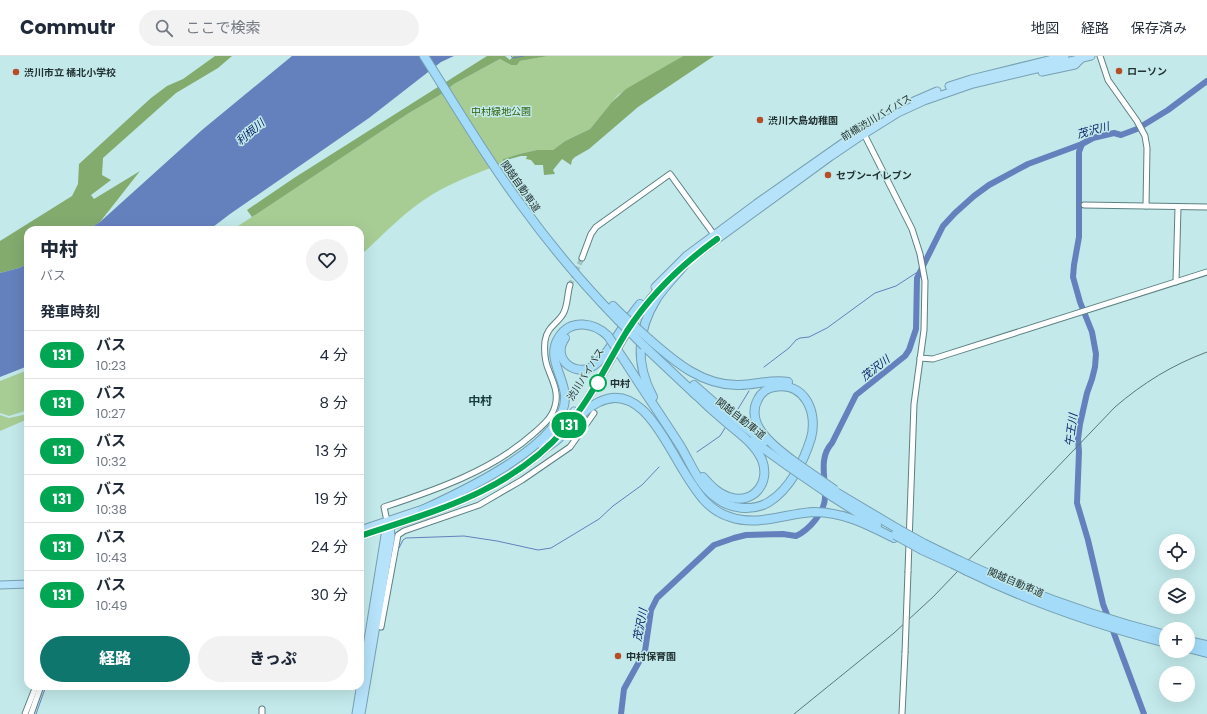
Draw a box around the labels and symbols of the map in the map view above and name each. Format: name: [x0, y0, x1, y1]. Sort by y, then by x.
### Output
place label: ローソン: [1127, 64, 1167, 79]
place label: 渋川市立 橘北小学校: [24, 65, 116, 80]
marker: ローソン: [1114, 66, 1124, 76]
marker: 渋川市立 橘北小学校: [11, 67, 21, 77]
street label: 前橋渋川バイパス: [838, 90, 914, 144]
park label: 中村緑地公園: [471, 104, 531, 119]
place label: 渋川大島幼稚園: [768, 113, 838, 128]
water label: 利根川: [232, 115, 269, 149]
marker: 渋川大島幼稚園: [755, 115, 765, 125]
water label: 茂沢川: [1075, 118, 1112, 142]
street label: 関越自動車道: [497, 157, 544, 215]
place label: セブン-イレブン: [836, 168, 912, 183]
marker: セブン-イレブン: [823, 170, 833, 180]
street label: 渋川バイパス: [563, 345, 608, 404]
water label: 茂沢川: [857, 351, 894, 384]
marker: 中村: [589, 374, 607, 392]
place label: 中村: [610, 376, 630, 391]
district label: 中村: [468, 392, 492, 409]
street label: 関越自動車道: [712, 394, 769, 443]
line badge: 131: [546, 412, 592, 438]
water label: 午王川: [1061, 412, 1081, 447]
street label: 関越自動車道: [985, 564, 1046, 601]
water label: 茂沢川: [629, 606, 651, 643]
place label: 中村保育園: [626, 649, 676, 664]
marker: 中村保育園: [613, 651, 623, 661]

